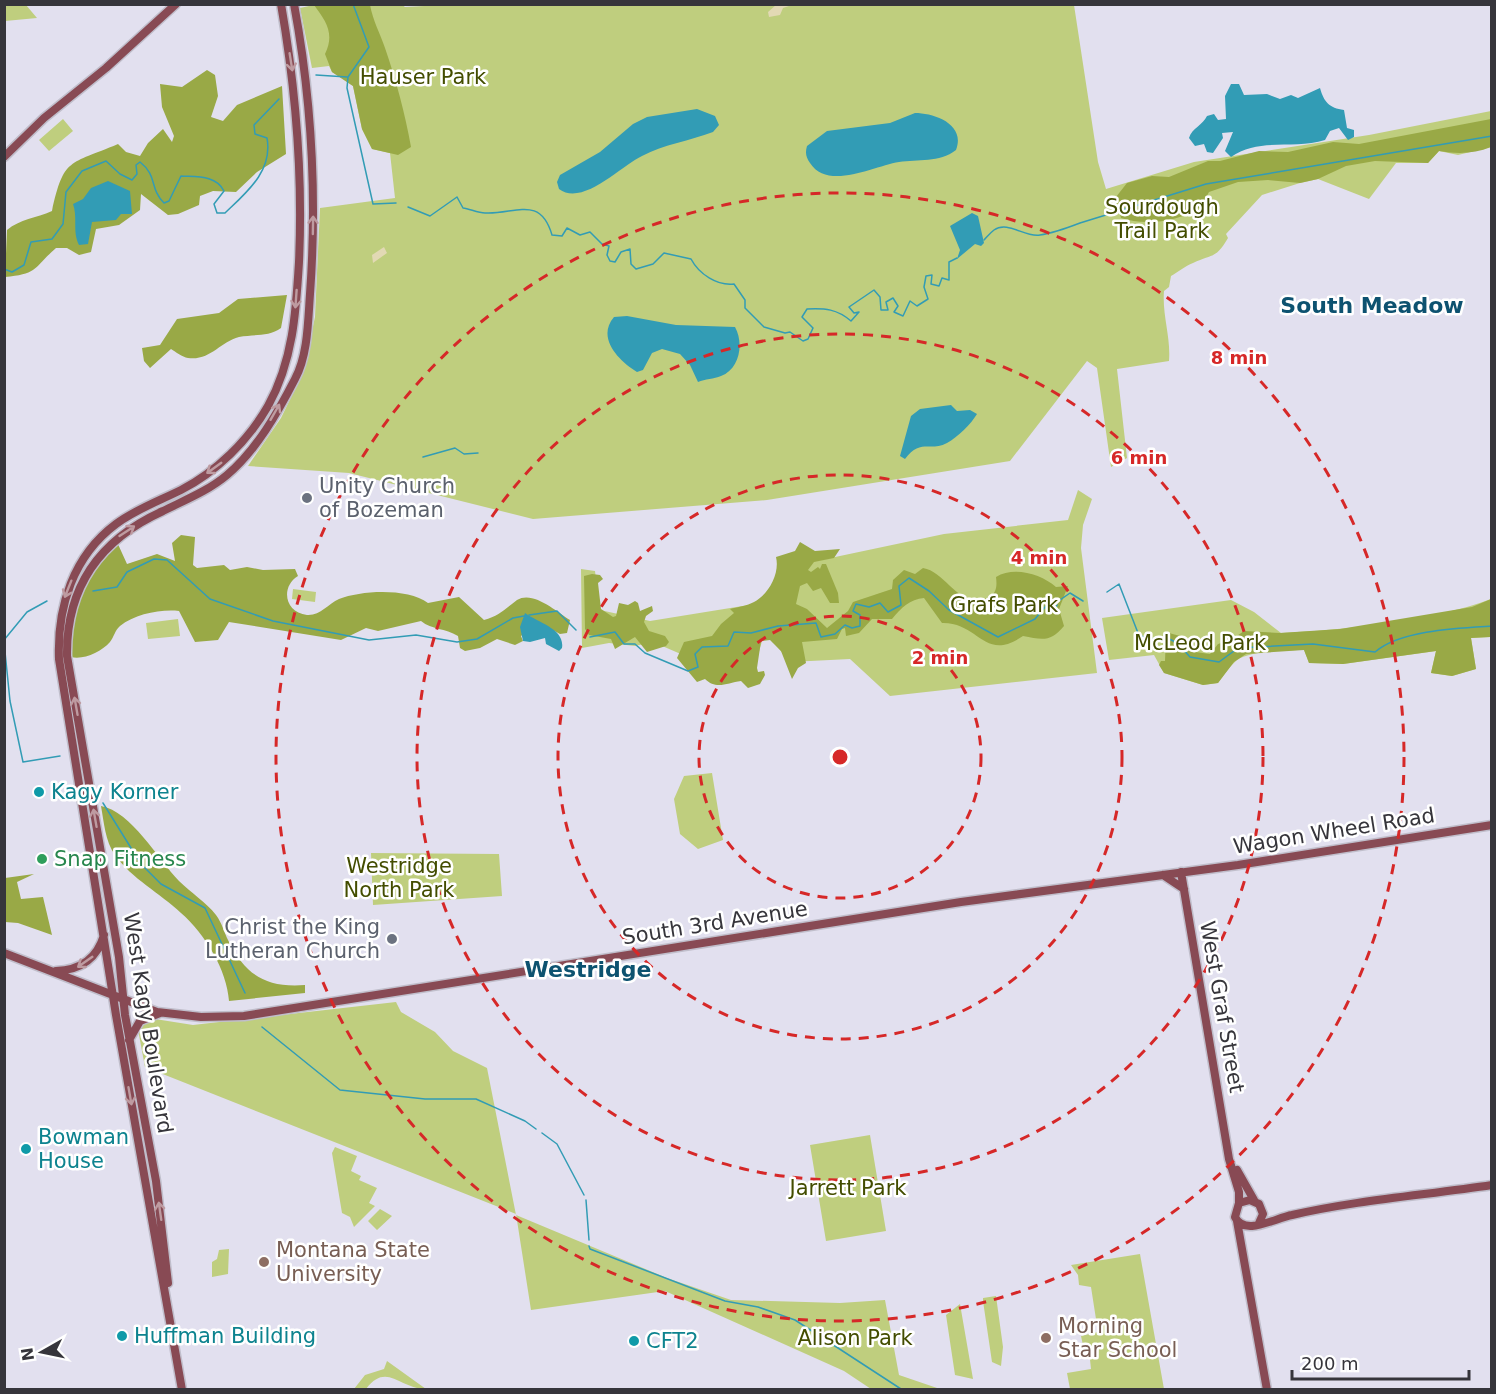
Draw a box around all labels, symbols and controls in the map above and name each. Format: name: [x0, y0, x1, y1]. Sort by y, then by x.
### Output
one-way arrow: [285, 52, 296, 72]
park label: Hauser Park: [360, 65, 487, 89]
park label: Sourdough Trail Park: [1105, 195, 1219, 243]
one-way arrow: [308, 215, 319, 235]
one-way arrow: [291, 288, 302, 308]
district label: South Meadow: [1280, 293, 1464, 318]
text: 8 min: [1211, 347, 1267, 368]
one-way arrow: [269, 404, 281, 421]
text: 6 min: [1111, 447, 1167, 468]
one-way arrow: [206, 461, 222, 474]
place label: Unity Church of Bozeman: [319, 474, 455, 522]
marker: Unity Church of Bozeman: [300, 491, 314, 505]
one-way arrow: [118, 525, 135, 538]
text: 4 min: [1011, 547, 1067, 568]
one-way arrow: [62, 579, 73, 598]
park label: Grafs Park: [950, 593, 1059, 617]
park label: McLeod Park: [1134, 631, 1267, 655]
text: 2 min: [912, 647, 968, 668]
one-way arrow: [70, 696, 81, 716]
centre of rings: [830, 747, 850, 767]
place label: Kagy Korner: [51, 780, 179, 804]
marker: Kagy Korner: [32, 785, 46, 799]
street label: Wagon Wheel Road: [1232, 803, 1436, 859]
one-way arrow: [89, 809, 100, 828]
place label: Snap Fitness: [54, 847, 186, 871]
marker: Snap Fitness: [35, 852, 49, 866]
park label: Westridge North Park: [344, 854, 455, 902]
street label: South 3rd Avenue: [621, 896, 809, 950]
street label: West Kagy Boulevard: [119, 911, 177, 1135]
place label: Christ the King Lutheran Church: [205, 915, 380, 963]
street label: West Graf Street: [1195, 919, 1249, 1095]
marker: Christ the King Lutheran Church: [385, 932, 399, 946]
one-way arrow: [77, 956, 93, 968]
district label: Westridge: [525, 957, 651, 982]
one-way arrow: [125, 1085, 136, 1105]
place label: Bowman House: [38, 1125, 129, 1173]
marker: Bowman House: [19, 1142, 33, 1156]
park label: Jarrett Park: [788, 1176, 907, 1200]
one-way arrow: [155, 1202, 166, 1222]
place label: Montana State University: [276, 1238, 430, 1286]
marker: Montana State University: [257, 1255, 271, 1269]
place label: Morning Star School: [1058, 1314, 1177, 1362]
north arrow: [12, 1322, 72, 1382]
place label: Huffman Building: [134, 1324, 316, 1348]
park label: Alison Park: [797, 1326, 913, 1350]
marker: Huffman Building: [115, 1329, 129, 1343]
place label: CFT2: [646, 1329, 699, 1353]
marker: Morning Star School: [1039, 1331, 1053, 1345]
marker: CFT2: [627, 1334, 641, 1348]
scale bar: [1292, 1343, 1469, 1381]
text: N: [17, 1346, 38, 1362]
text: 200 m: [1301, 1353, 1359, 1374]

